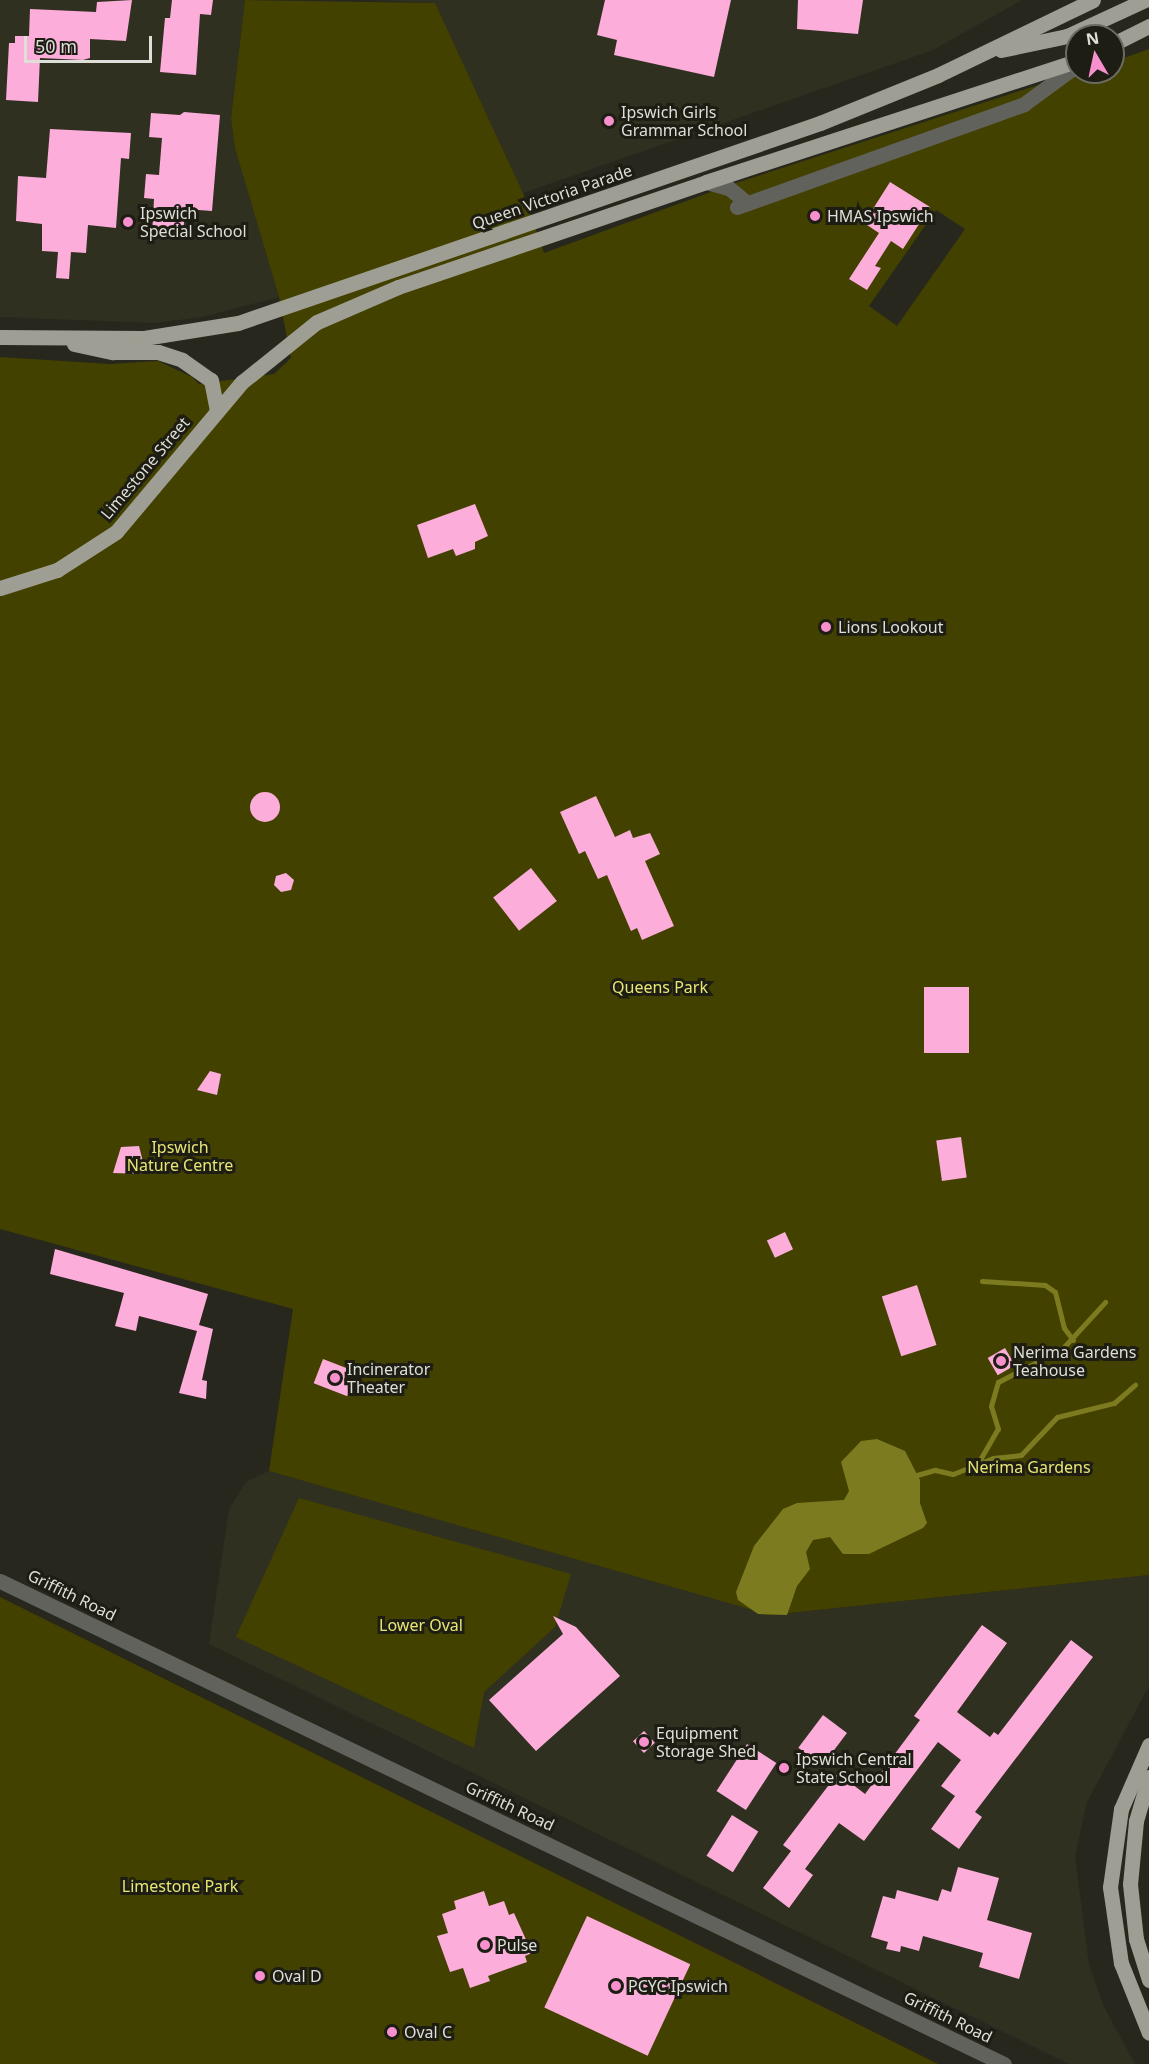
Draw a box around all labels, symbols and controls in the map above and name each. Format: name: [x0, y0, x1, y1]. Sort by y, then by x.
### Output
scale bar: [27, 24, 154, 62]
north arrow: [1065, 24, 1125, 84]
text: N: [1084, 26, 1101, 50]
text: 50 m: [35, 34, 77, 58]
place label: Ipswich Girls Grammar School: [621, 102, 747, 140]
marker: Ipswich Girls Grammar School: [602, 114, 616, 128]
street label: Queen Victoria Parade: [469, 161, 635, 233]
place label: Ipswich Special School: [140, 203, 247, 241]
place label: HMAS Ipswich: [827, 206, 934, 226]
marker: HMAS Ipswich: [808, 209, 822, 223]
marker: Ipswich Special School: [121, 215, 135, 229]
street label: Limestone Street: [97, 413, 193, 523]
place label: Lions Lookout: [838, 617, 944, 637]
marker: Lions Lookout: [819, 620, 833, 634]
park label: Queens Park: [612, 977, 708, 997]
park label: Ipswich Nature Centre: [127, 1137, 233, 1175]
place label: Nerima Gardens Teahouse: [1013, 1342, 1136, 1380]
marker: Nerima Gardens Teahouse: [994, 1354, 1008, 1368]
place label: Incinerator Theater: [347, 1359, 430, 1397]
marker: Incinerator Theater: [328, 1371, 342, 1385]
park label: Nerima Gardens: [967, 1457, 1091, 1477]
street label: Griffith Road: [25, 1565, 119, 1625]
park label: Lower Oval: [379, 1615, 463, 1635]
place label: Equipment Storage Shed: [656, 1723, 756, 1761]
marker: Equipment Storage Shed: [637, 1735, 651, 1749]
place label: Ipswich Central State School: [796, 1749, 912, 1787]
marker: Ipswich Central State School: [777, 1761, 791, 1775]
street label: Griffith Road: [463, 1777, 557, 1835]
park label: Limestone Park: [122, 1876, 238, 1896]
place label: Pulse: [497, 1935, 537, 1955]
marker: Pulse: [478, 1938, 492, 1952]
place label: Oval D: [272, 1966, 322, 1986]
marker: Oval D: [253, 1969, 267, 1983]
place label: PCYC Ipswich: [628, 1976, 728, 1996]
marker: PCYC Ipswich: [609, 1979, 623, 1993]
street label: Griffith Road: [901, 1987, 995, 2047]
place label: Oval C: [404, 2022, 452, 2042]
marker: Oval C: [385, 2025, 399, 2039]

